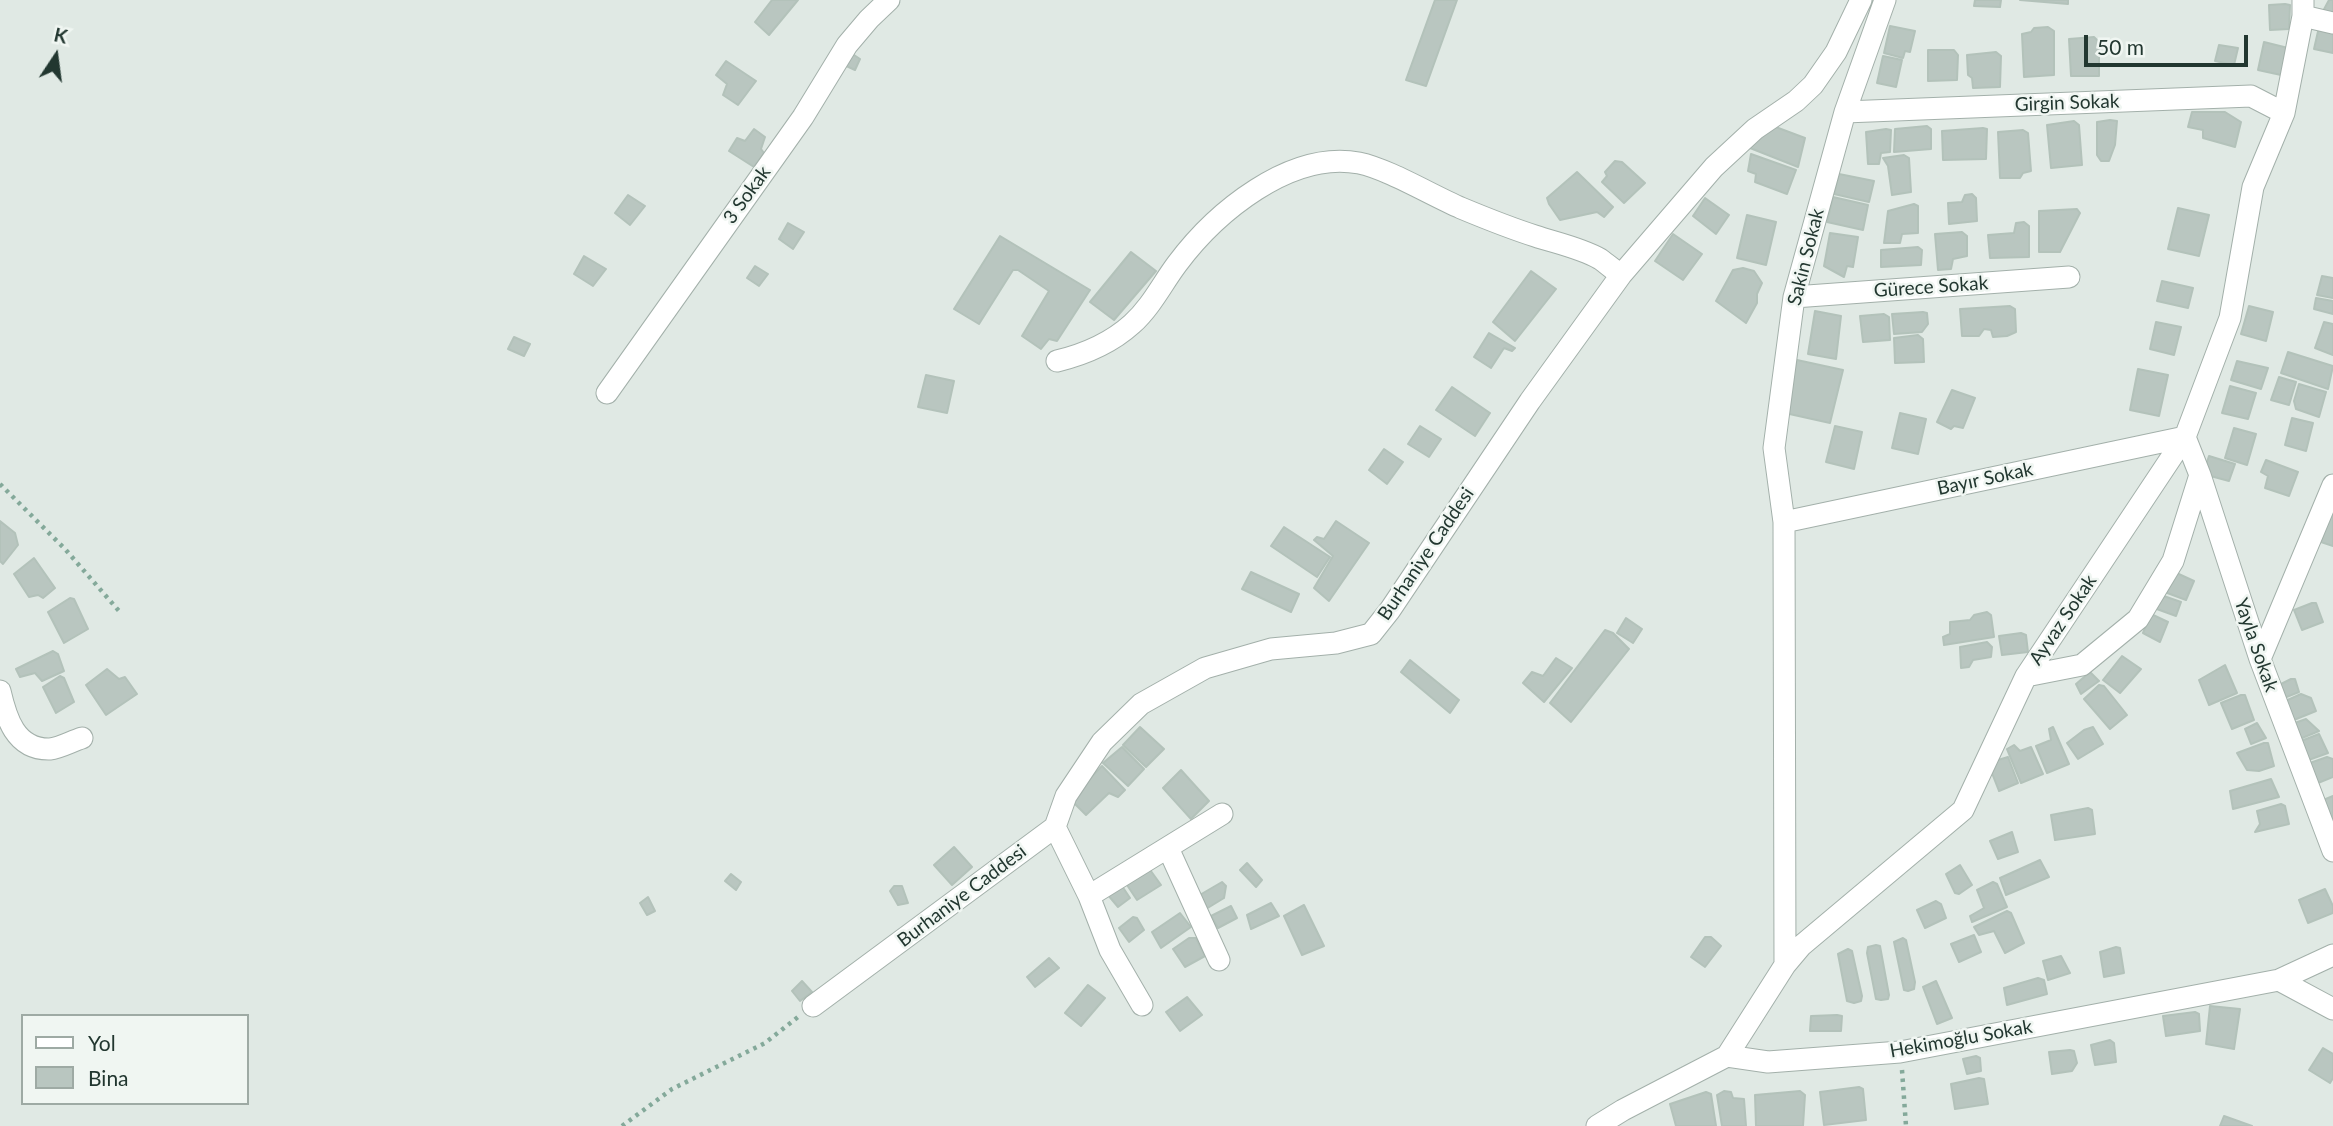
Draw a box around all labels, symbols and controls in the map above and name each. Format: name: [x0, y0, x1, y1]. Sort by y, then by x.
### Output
north arrow: [21, 21, 91, 91]
scale bar: [2088, 21, 2252, 65]
text: K: [52, 22, 70, 48]
text: 50 m: [2097, 34, 2144, 59]
street label: Girgin Sokak: [2014, 90, 2120, 116]
street label: 3 Sokak: [718, 162, 776, 228]
street label: Sakin Sokak: [1783, 206, 1829, 308]
street label: Gürece Sokak: [1873, 272, 1989, 302]
street label: Bayır Sokak: [1935, 458, 2035, 500]
street label: Burhaniye Caddesi: [1373, 483, 1479, 625]
street label: Ayvaz Sokak: [2024, 570, 2102, 670]
street label: Yayla Sokak: [2229, 595, 2283, 695]
street label: Burhaniye Caddesi: [893, 840, 1031, 952]
legend: [21, 1014, 248, 1105]
street label: Hekimoğlu Sokak: [1888, 1015, 2034, 1063]
text: Yol: [88, 1030, 116, 1055]
text: Bina: [88, 1065, 129, 1090]

